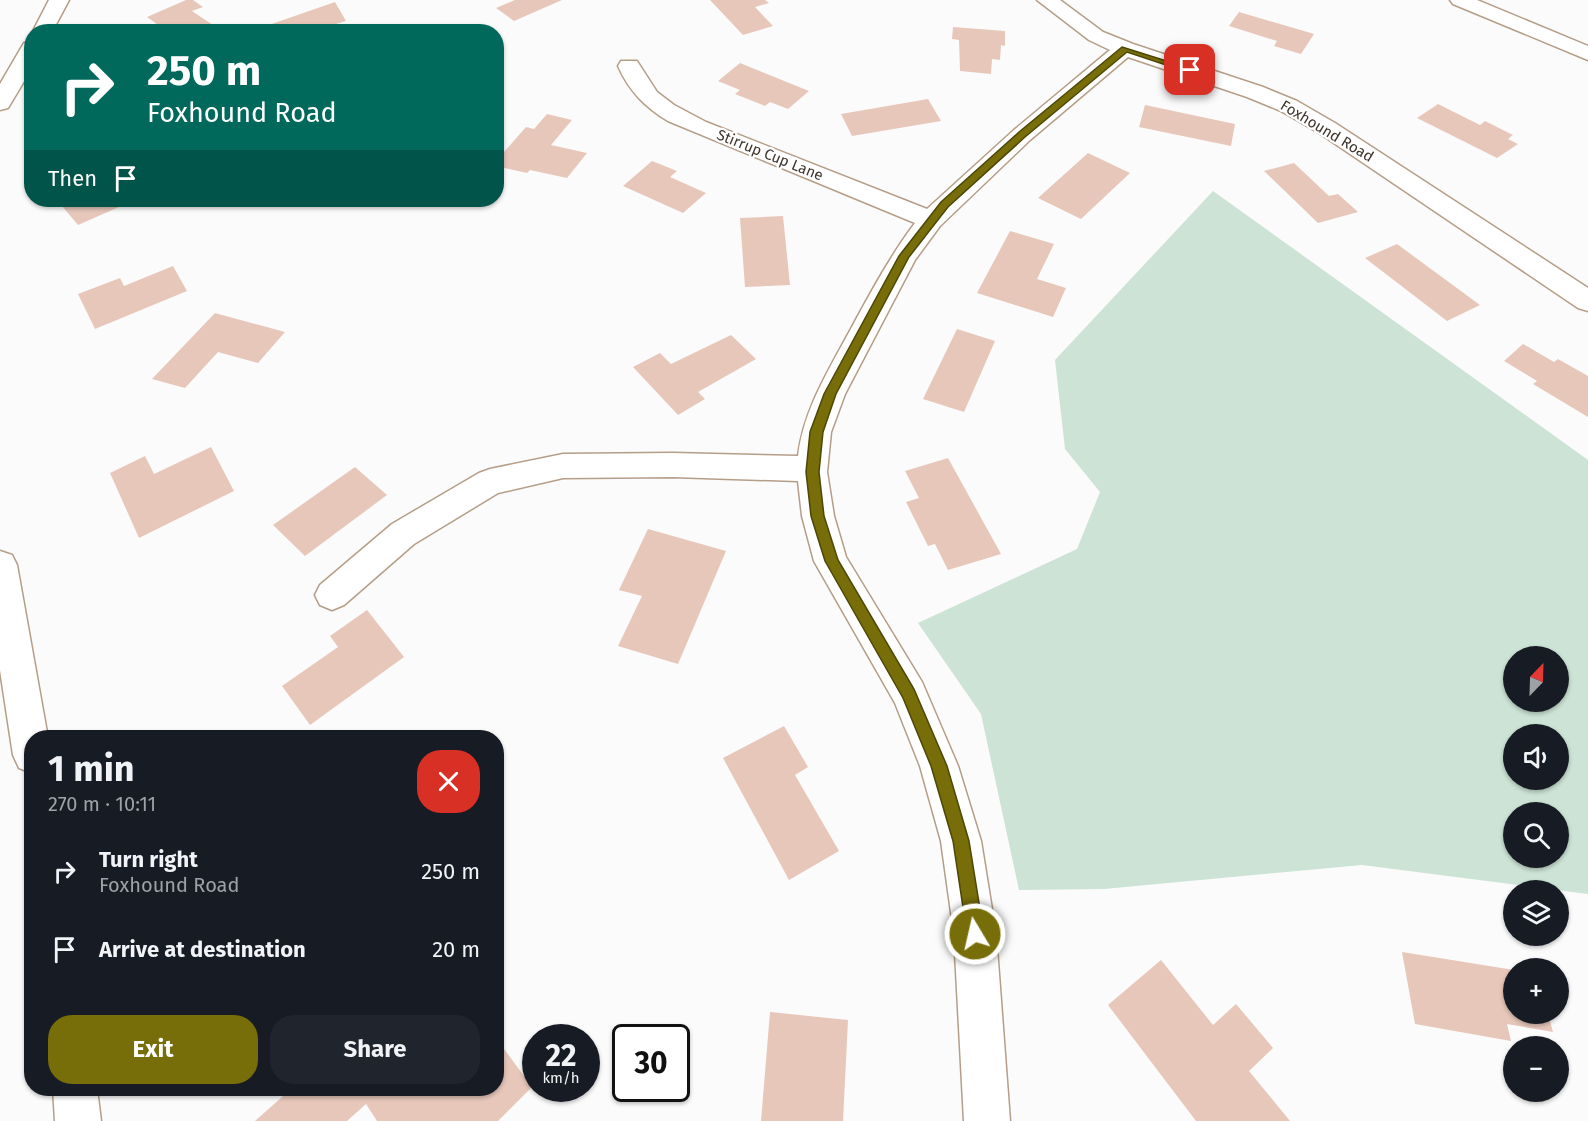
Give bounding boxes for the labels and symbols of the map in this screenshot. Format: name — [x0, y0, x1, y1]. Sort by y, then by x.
pin — [1164, 44, 1215, 95]
street label: Foxhound Road — [1277, 96, 1377, 166]
street label: Stirrup Cup Lane — [714, 125, 826, 185]
north arrow — [1503, 646, 1569, 712]
position arrow — [943, 902, 1007, 966]
speed limit sign: 30 — [612, 1024, 690, 1102]

